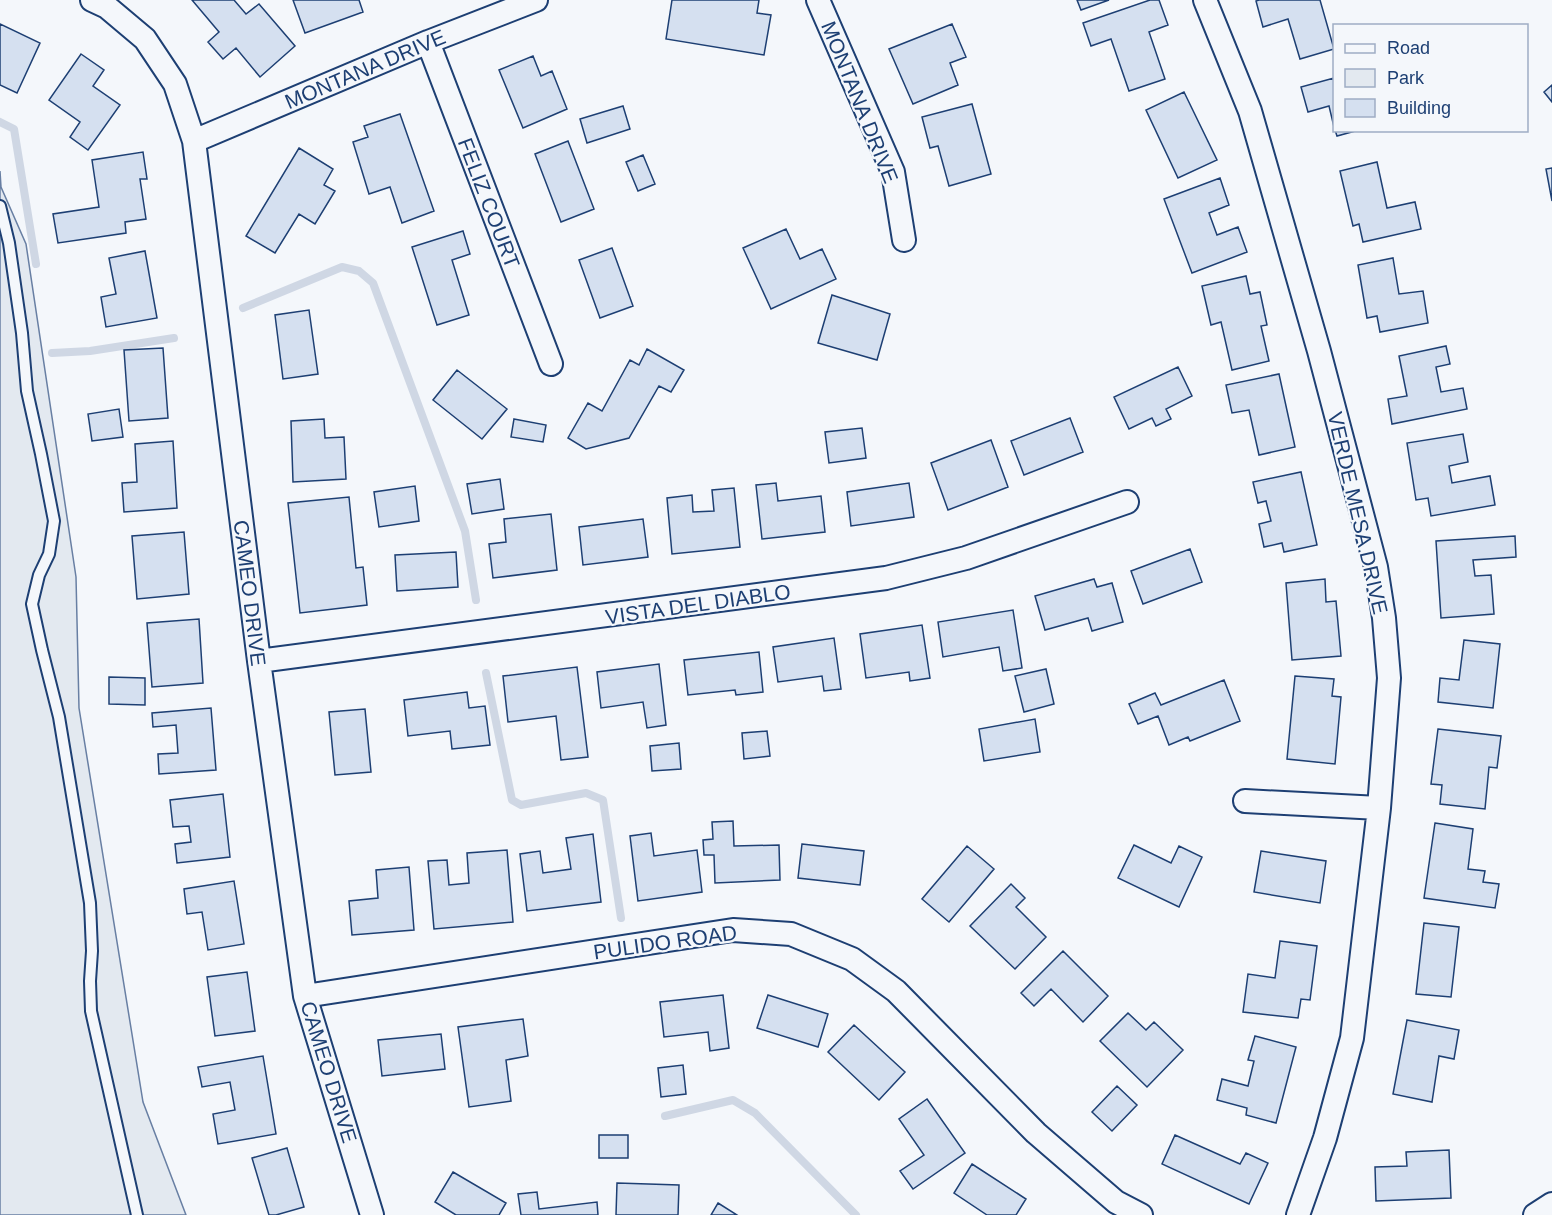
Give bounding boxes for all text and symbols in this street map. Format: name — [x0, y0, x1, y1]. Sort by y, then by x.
street label: MONTANA DRIVE — [817, 18, 903, 186]
legend — [1333, 24, 1528, 132]
street label: MONTANA DRIVE — [281, 25, 449, 113]
text: Road — [1387, 38, 1430, 58]
text: Park — [1387, 68, 1425, 88]
text: Building — [1387, 98, 1451, 118]
street label: FELIZ COURT — [454, 135, 524, 271]
street label: VERDE MESA DRIVE — [1324, 410, 1392, 616]
street label: CAMEO DRIVE — [230, 519, 270, 667]
street label: VISTA DEL DIABLO — [604, 580, 792, 628]
street label: PULIDO ROAD — [592, 921, 738, 963]
street label: CAMEO DRIVE — [297, 998, 361, 1146]

